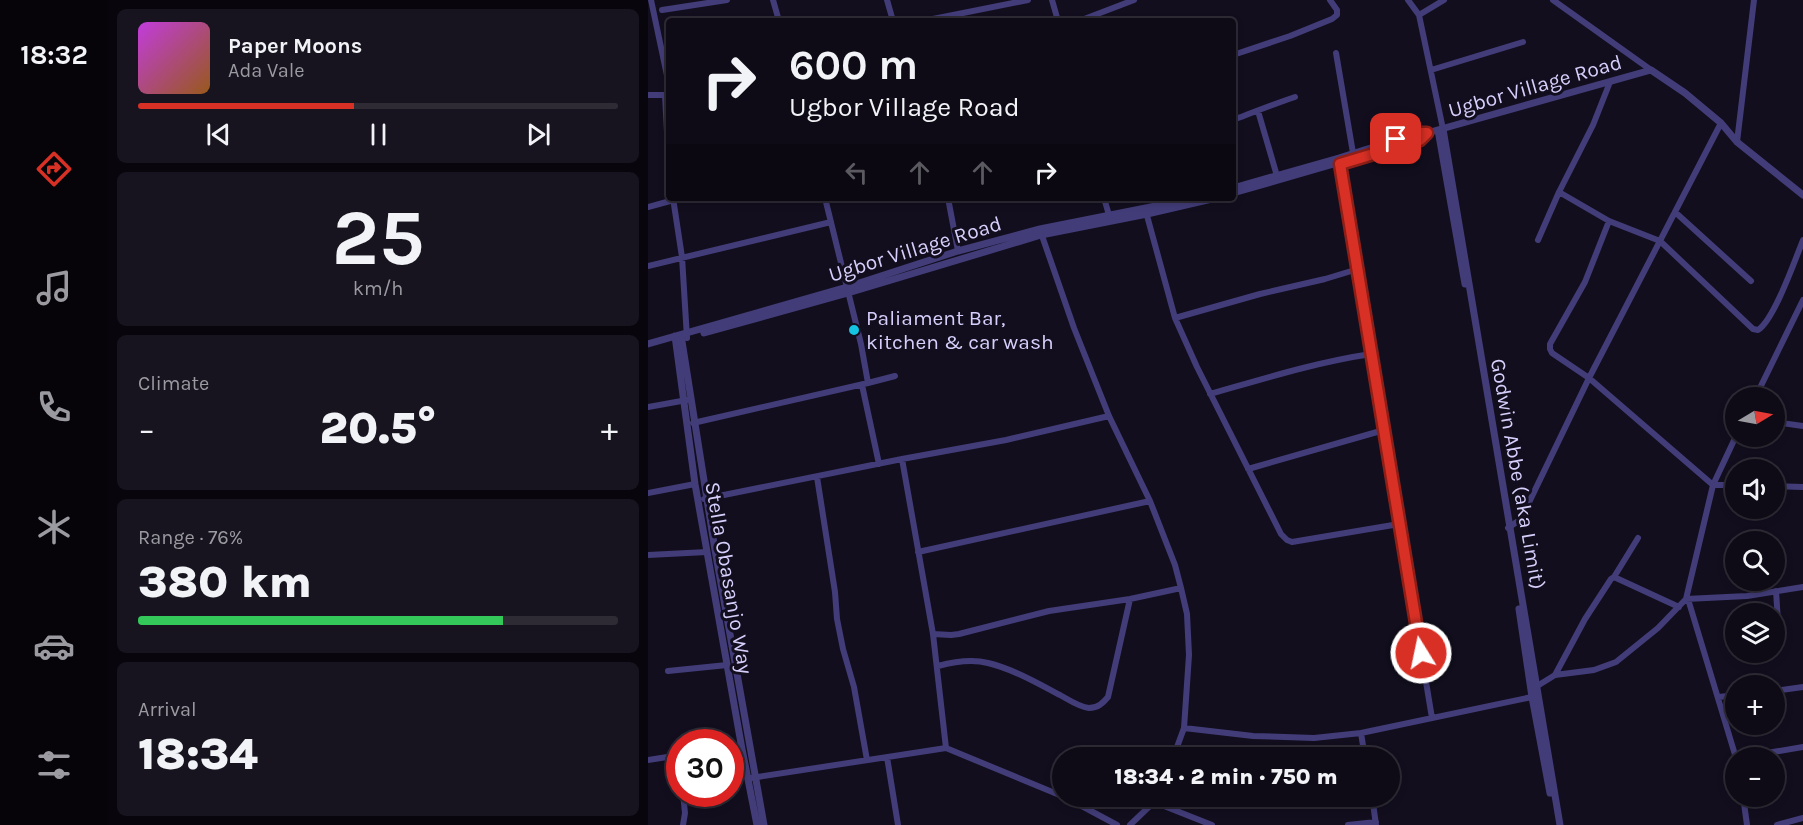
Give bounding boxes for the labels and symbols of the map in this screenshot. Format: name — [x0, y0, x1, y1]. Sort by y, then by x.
street label: Ugbor Village Road — [1445, 50, 1625, 122]
pin — [1370, 113, 1421, 164]
street label: Ugbor Village Road — [826, 211, 1004, 287]
place label: Paliament Bar, kitchen & car wash — [866, 306, 1054, 354]
marker: Paliament Bar, kitchen & car wash — [847, 323, 861, 337]
street label: Godwin Abbe (aka Limit) — [1486, 357, 1550, 591]
north arrow — [1725, 387, 1785, 447]
street label: Stella Obasanjo Way — [700, 480, 758, 676]
position arrow — [1389, 621, 1453, 685]
speed limit sign: 30 — [666, 729, 744, 807]

